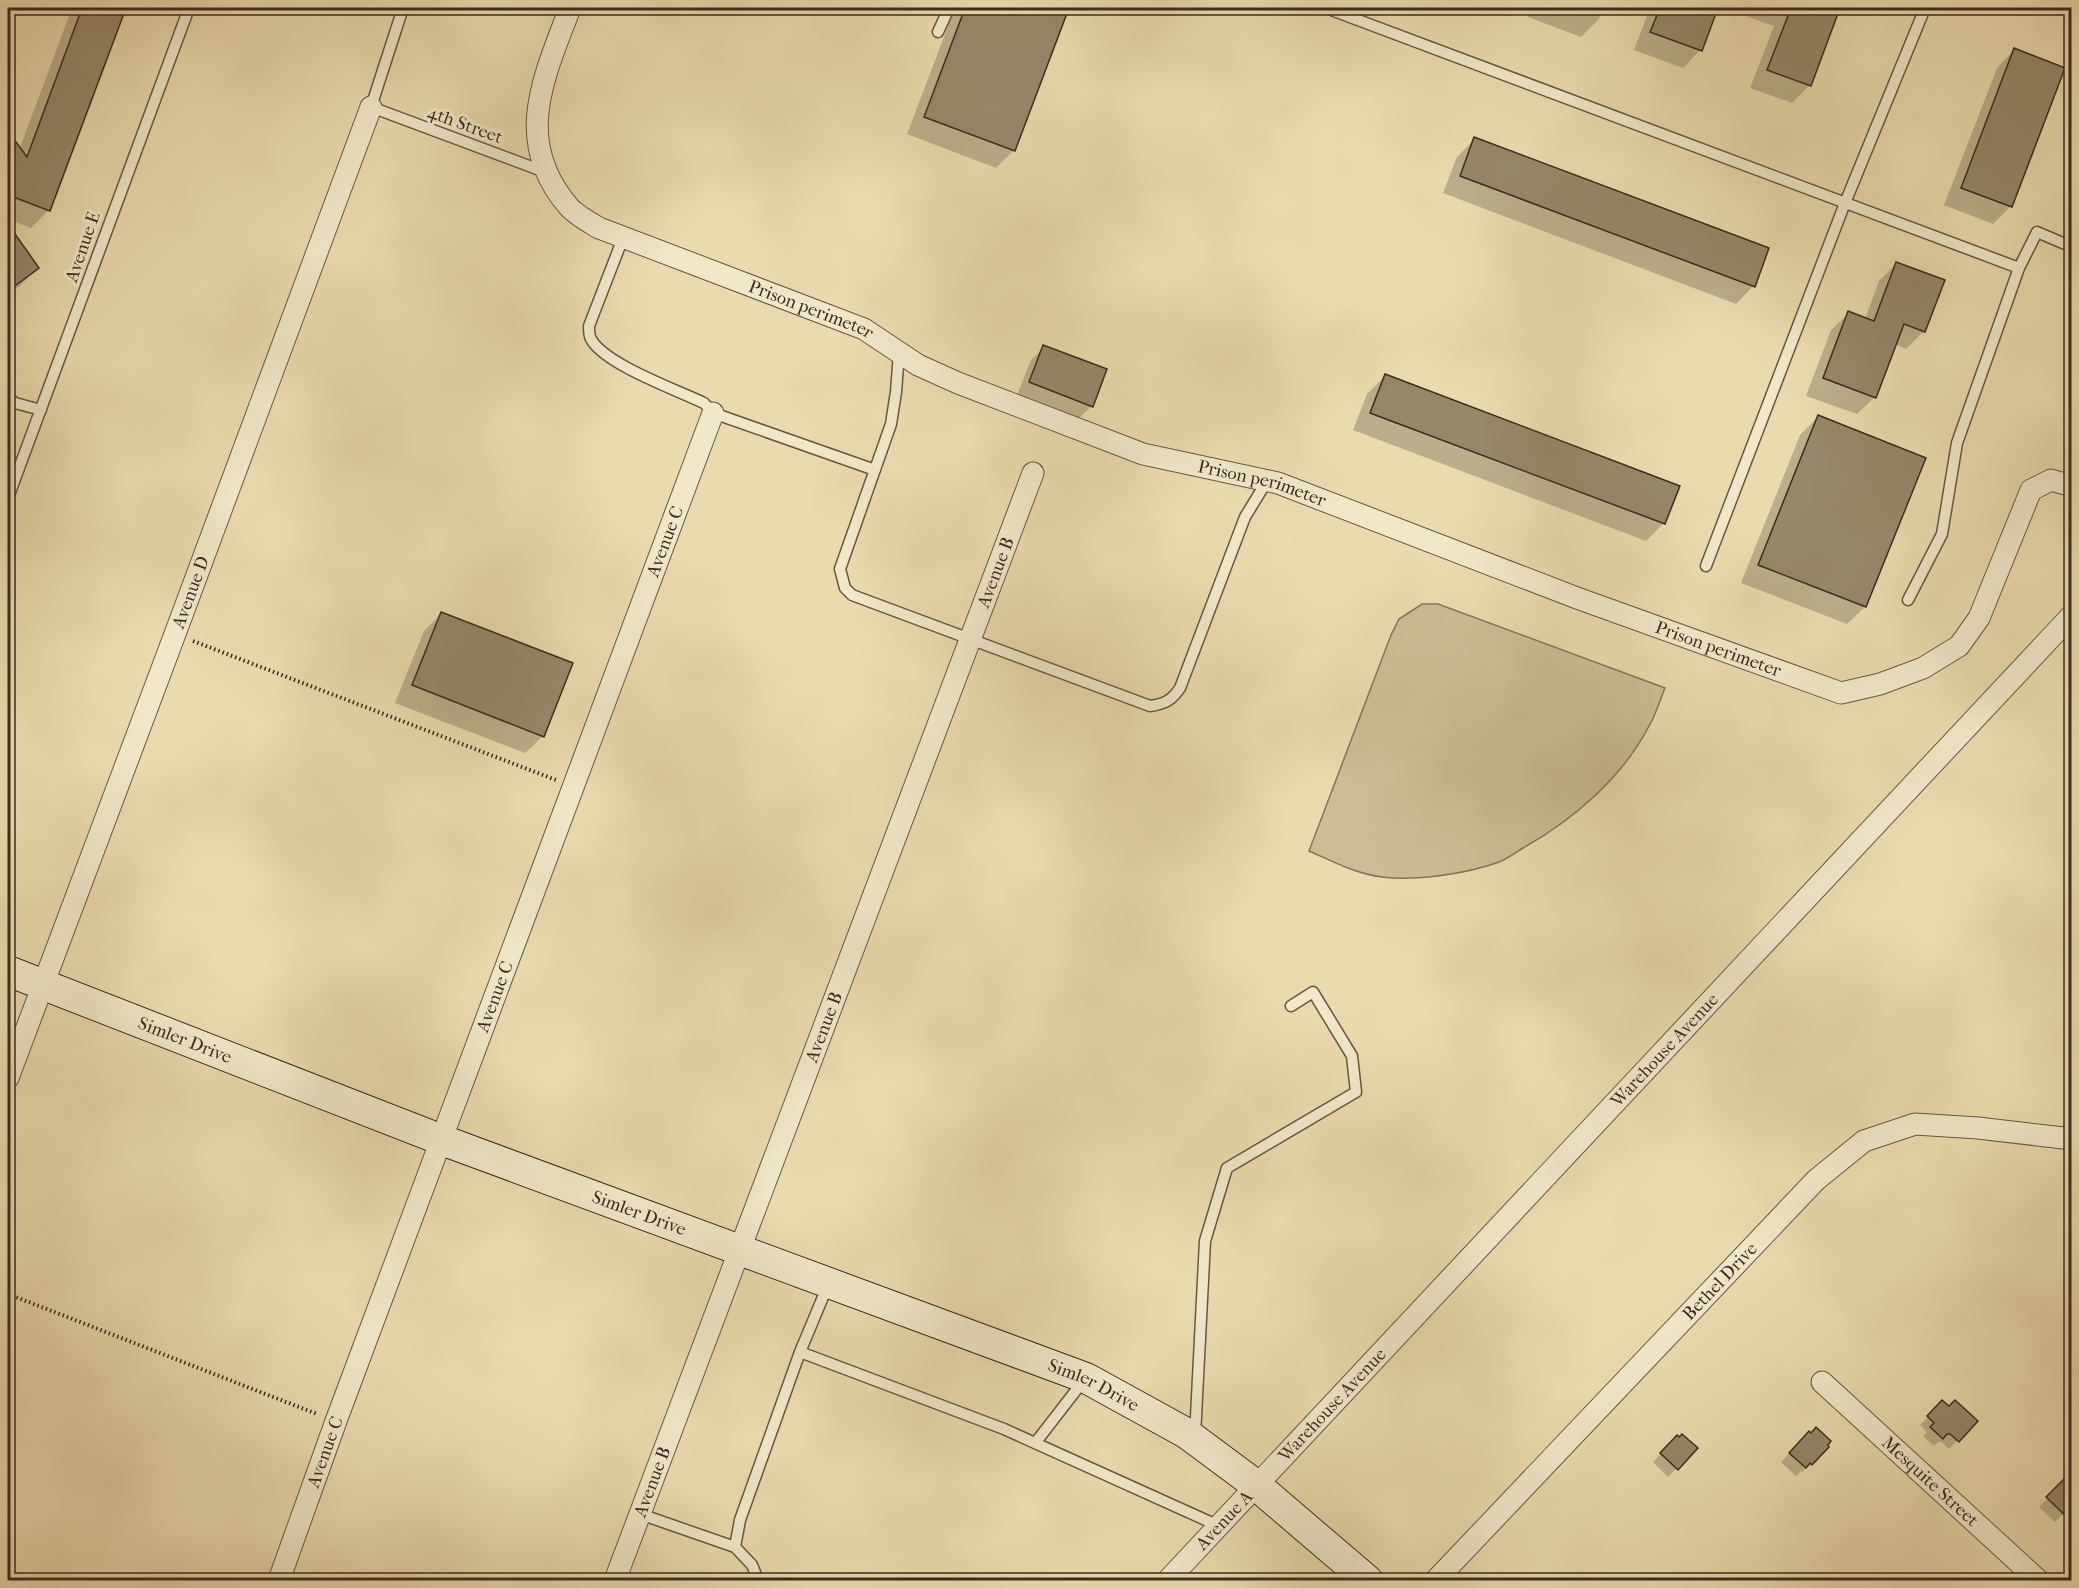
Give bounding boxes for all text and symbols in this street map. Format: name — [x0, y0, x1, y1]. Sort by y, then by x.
street label: 4th Street — [425, 102, 506, 148]
street label: Avenue E — [61, 209, 105, 286]
street label: Prison perimeter — [746, 276, 878, 343]
street label: Prison perimeter — [1196, 456, 1329, 511]
street label: Avenue C — [642, 503, 688, 581]
street label: Avenue B — [972, 534, 1018, 612]
street label: Avenue D — [167, 553, 214, 632]
street label: Prison perimeter — [1653, 617, 1784, 681]
street label: Avenue C — [472, 958, 518, 1036]
street label: Avenue B — [801, 989, 847, 1066]
street label: Warehouse Avenue — [1605, 989, 1723, 1112]
street label: Simler Drive — [135, 1012, 235, 1068]
street label: Simler Drive — [589, 1186, 689, 1240]
street label: Bethel Drive — [1678, 1238, 1761, 1324]
street label: Warehouse Avenue — [1273, 1344, 1390, 1467]
street label: Simler Drive — [1045, 1354, 1143, 1416]
street label: Avenue C — [302, 1414, 347, 1491]
street label: Mesquite Street — [1878, 1432, 1983, 1531]
street label: Avenue B — [629, 1444, 675, 1521]
street label: Avenue A — [1191, 1486, 1257, 1555]

